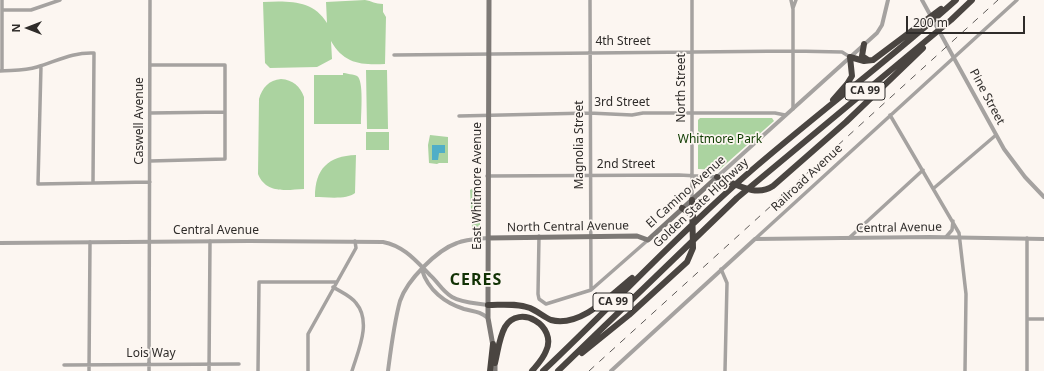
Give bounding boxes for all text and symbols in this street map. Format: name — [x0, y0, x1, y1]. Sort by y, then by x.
north arrow — [8, 8, 48, 48]
scale bar — [908, 8, 1027, 34]
text: 200 m — [913, 14, 948, 31]
text: N — [8, 24, 23, 32]
street label: 4th Street — [595, 35, 651, 49]
street label: North Street — [675, 53, 689, 123]
street label: Pine Street — [966, 67, 1008, 127]
street label: Caswell Avenue — [133, 77, 147, 165]
road number: CA 99 — [845, 82, 885, 100]
street label: 3rd Street — [594, 96, 650, 110]
street label: Magnolia Street — [573, 100, 587, 190]
street label: East Whitmore Avenue — [471, 122, 485, 250]
park label: Whitmore Park — [678, 133, 762, 147]
street label: Railroad Avenue — [769, 141, 845, 215]
street label: El Camino Avenue — [643, 153, 729, 231]
street label: Golden State Highway — [650, 155, 752, 251]
street label: 2nd Street — [597, 158, 655, 172]
street label: North Central Avenue — [507, 219, 629, 235]
street label: Central Avenue — [856, 220, 942, 236]
street label: Central Avenue — [173, 224, 259, 238]
district label: CERES — [450, 270, 502, 290]
road number: CA 99 — [593, 293, 633, 311]
street label: Lois Way — [126, 347, 176, 361]

